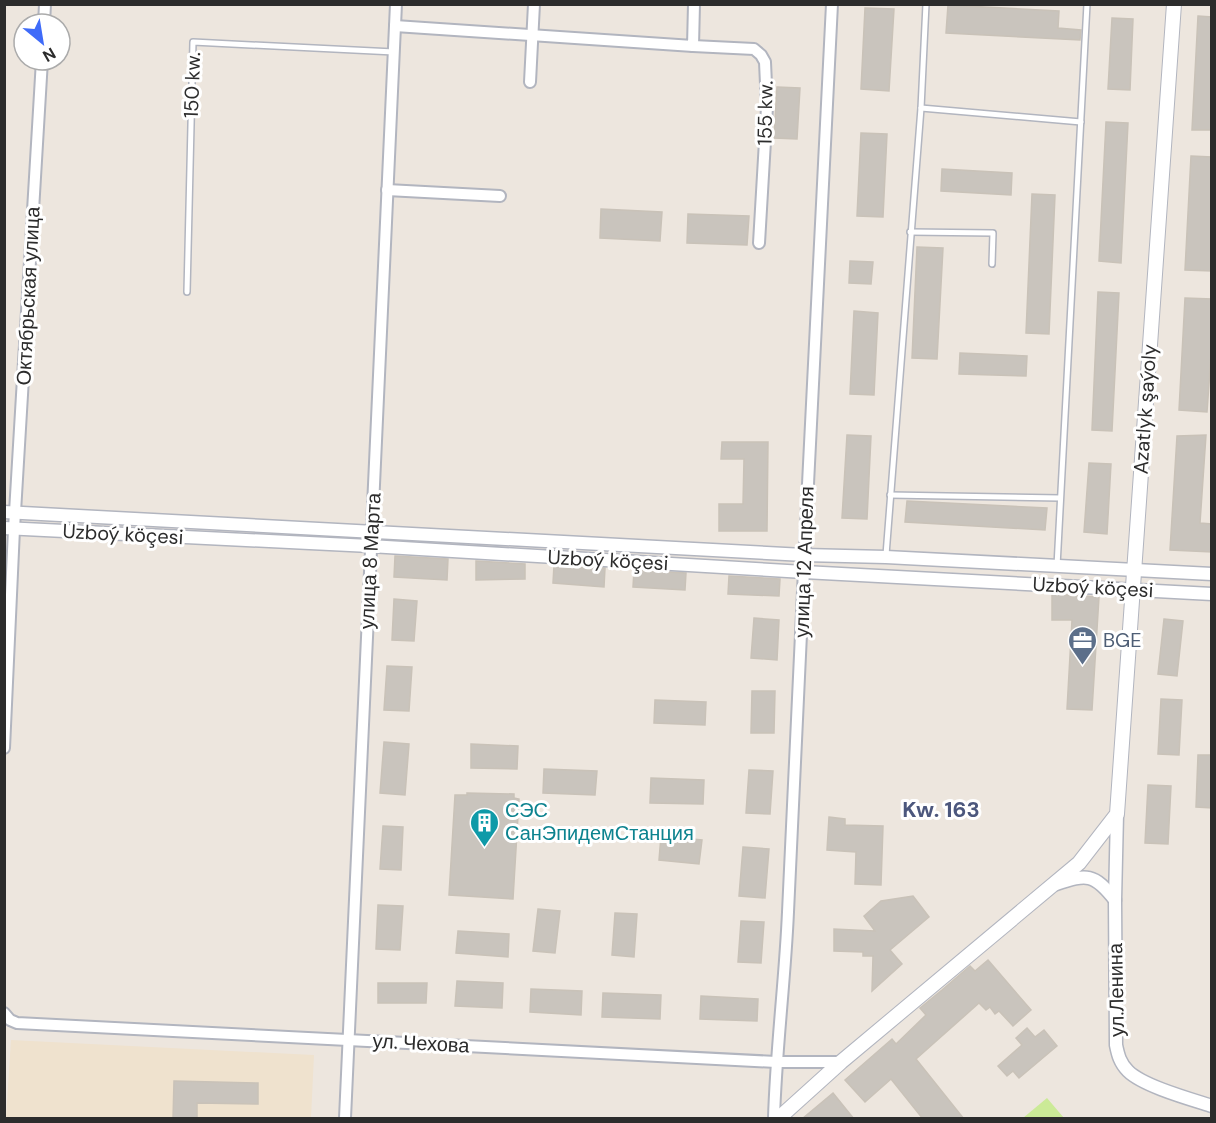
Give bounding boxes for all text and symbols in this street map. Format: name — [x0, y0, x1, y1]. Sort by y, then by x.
north arrow — [12, 12, 72, 72]
text: N — [39, 43, 60, 67]
street label: 150 kw. — [178, 51, 206, 118]
street label: 155 kw. — [751, 80, 779, 146]
street label: Октябрьская улица — [10, 205, 46, 386]
street label: Azatlyk şaýoly — [1127, 343, 1163, 475]
street label: улица 12 Апреля — [788, 486, 820, 638]
street label: улица 8 Марта — [353, 491, 387, 630]
street label: Uzboý köçesi — [62, 518, 184, 550]
street label: Uzboý köçesi — [547, 544, 669, 576]
street label: Uzboý köçesi — [1032, 571, 1154, 603]
office icon: BGE — [1066, 624, 1098, 666]
place label: BGE — [1103, 627, 1142, 653]
district label: Kw. 163 — [902, 795, 980, 824]
place label: СЭС СанЭпидемСтанция — [505, 797, 694, 846]
building icon: СЭС СанЭпидемСтанция — [468, 806, 500, 848]
street label: ул.Ленина — [1102, 942, 1130, 1037]
street label: ул. Чехова — [372, 1027, 471, 1059]

